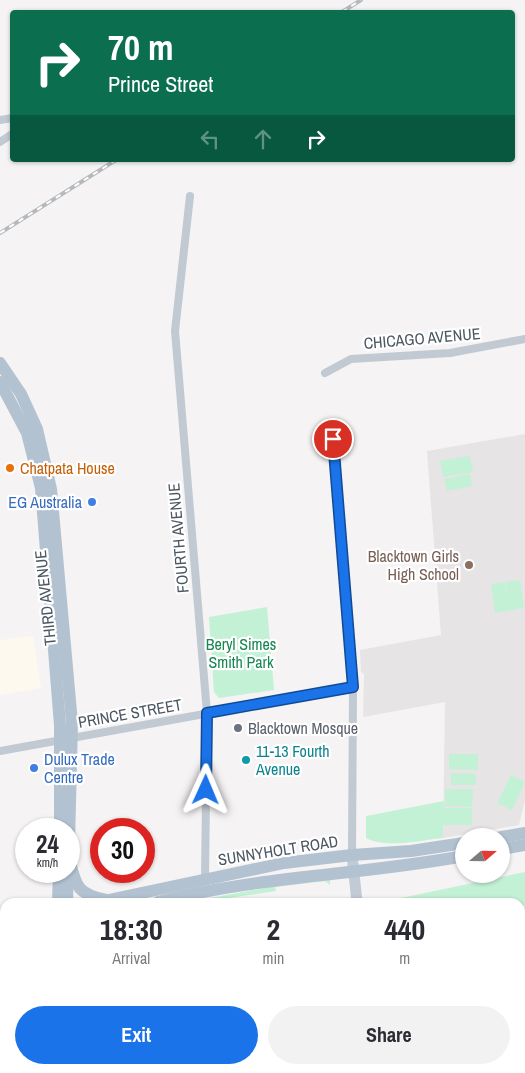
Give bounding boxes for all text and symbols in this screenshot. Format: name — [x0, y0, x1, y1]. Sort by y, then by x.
text: 70 m — [108, 24, 173, 71]
icon: right — [25, 30, 90, 95]
text: Prince Street — [108, 69, 213, 99]
icon: left — [196, 125, 224, 153]
icon: ahead — [249, 125, 277, 153]
icon: right — [302, 125, 330, 153]
street label: CHICAGO AVENUE — [363, 322, 481, 354]
pin — [312, 418, 354, 460]
icon: arrive — [319, 425, 347, 453]
place label: Chatpata House — [20, 457, 115, 479]
marker: Chatpata House — [4, 462, 16, 474]
street label: FOURTH AVENUE — [162, 482, 194, 594]
place label: EG Australia — [8, 491, 83, 513]
marker: EG Australia — [86, 496, 98, 508]
place label: Blacktown Girls High School — [368, 545, 459, 585]
street label: THIRD AVENUE — [29, 549, 61, 647]
marker: Blacktown Girls High School — [463, 559, 475, 571]
park label: Beryl Simes Smith Park — [206, 633, 276, 673]
street label: PRINCE STREET — [76, 693, 184, 733]
place label: Blacktown Mosque — [248, 717, 358, 739]
marker: Blacktown Mosque — [232, 722, 244, 734]
place label: 11-13 Fourth Avenue — [255, 740, 330, 780]
place label: Dulux Trade Centre — [44, 748, 115, 788]
marker: 11-13 Fourth Avenue — [240, 754, 252, 766]
marker: Dulux Trade Centre — [28, 762, 40, 774]
position arrow — [179, 763, 231, 815]
speed limit sign: 30 — [90, 818, 155, 883]
text: 24 — [36, 827, 59, 861]
north arrow — [455, 828, 510, 882]
map controls — [455, 828, 510, 883]
street label: SUNNYHOLT ROAD — [216, 830, 340, 870]
text: km/h — [37, 855, 58, 871]
text: 18:30 — [100, 909, 163, 949]
text: 2 — [267, 909, 280, 949]
text: 440 — [384, 909, 425, 949]
text: Arrival — [112, 947, 150, 969]
text: min — [262, 947, 284, 969]
text: m — [399, 947, 410, 969]
button: Exit — [15, 1006, 258, 1064]
button: Share — [268, 1006, 510, 1064]

